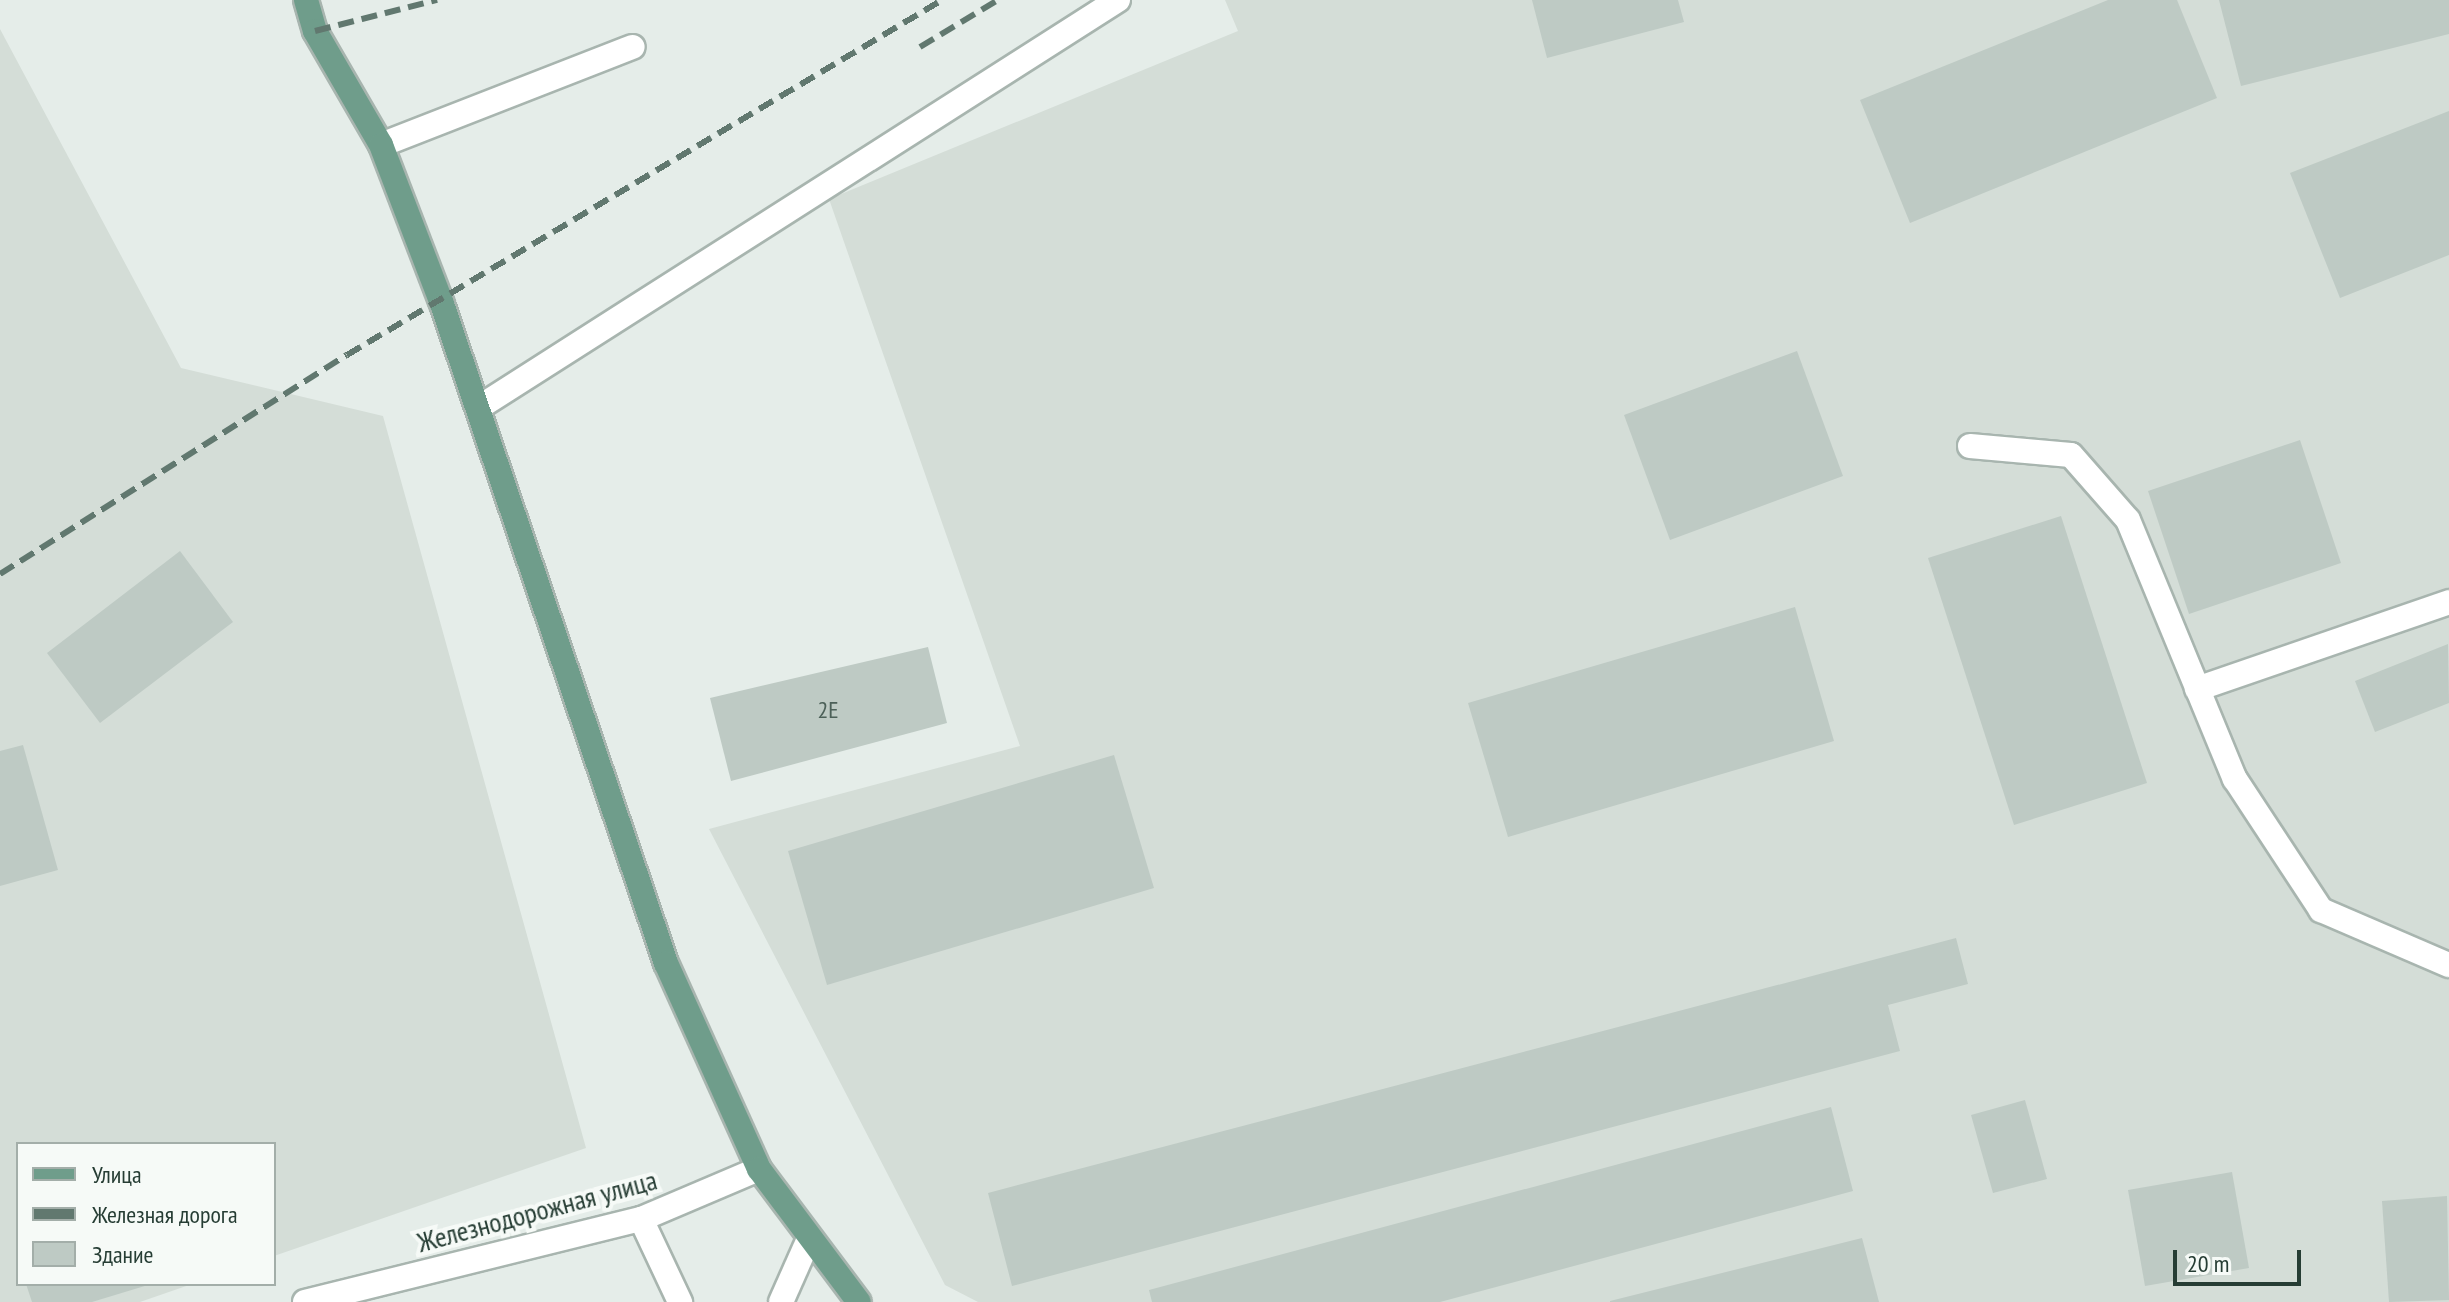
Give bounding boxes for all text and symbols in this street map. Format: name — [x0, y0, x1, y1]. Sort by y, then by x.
house number: 2Е — [817, 696, 839, 724]
legend — [16, 1142, 276, 1286]
text: Улица — [92, 1159, 142, 1190]
street label: Железнодорожная улица — [413, 1163, 661, 1259]
text: Железная дорога — [92, 1199, 238, 1230]
scale bar — [2177, 1234, 2305, 1284]
text: Здание — [92, 1239, 153, 1270]
text: 20 m — [2187, 1248, 2229, 1279]

